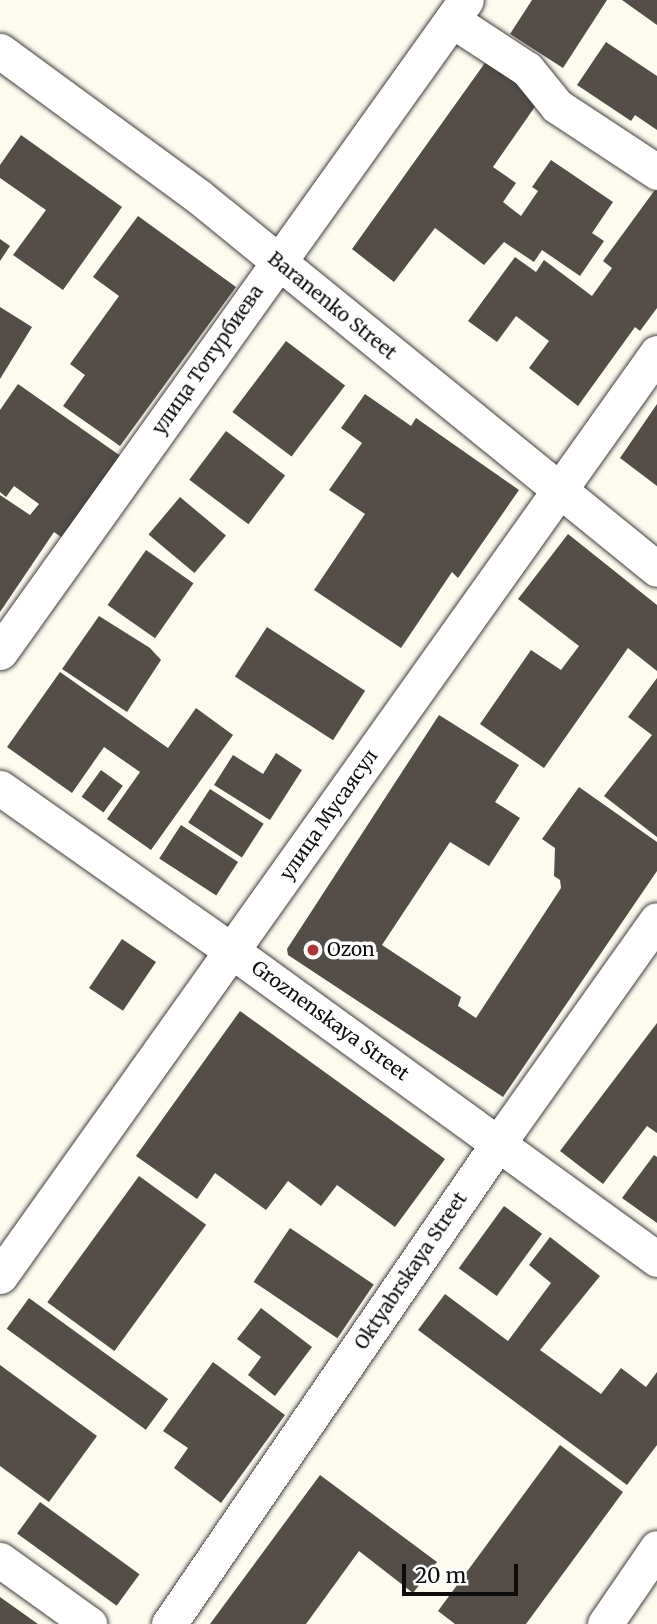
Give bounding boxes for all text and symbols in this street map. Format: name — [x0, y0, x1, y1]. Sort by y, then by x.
street label: Baranenko Street — [263, 247, 401, 365]
street label: улица Тотурбиева — [148, 281, 268, 439]
street label: улица Мусаясул — [275, 745, 383, 885]
place label: Ozon — [327, 939, 375, 961]
marker: Ozon — [305, 942, 321, 958]
street label: Groznenskaya Street — [247, 956, 413, 1086]
street label: Oktyabrskaya Street — [350, 1188, 472, 1354]
scale bar — [405, 1550, 520, 1594]
text: 20 m — [415, 1562, 466, 1589]

